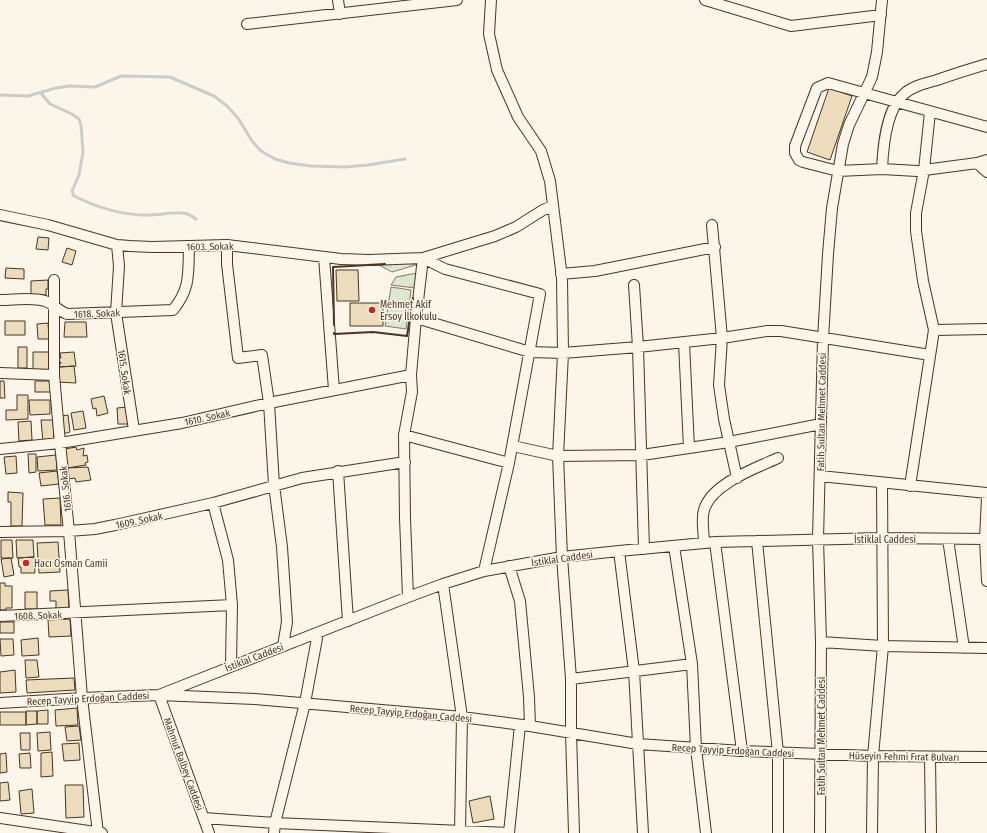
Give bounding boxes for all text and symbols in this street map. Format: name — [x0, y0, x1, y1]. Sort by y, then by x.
street label: 1603. Sokak — [186, 241, 234, 253]
place label: Mehmet Akif Ersoy İlkokulu — [380, 299, 437, 323]
marker: Mehmet Akif Ersoy İlkokulu — [367, 305, 377, 315]
street label: 1618. Sokak — [74, 307, 121, 321]
street label: 1615. Sokak — [115, 349, 133, 396]
street label: Fatih Sultan Mehmet Caddesi — [815, 353, 829, 471]
street label: 1610. Sokak — [183, 407, 231, 429]
street label: 1616. Sokak — [58, 465, 74, 512]
street label: 1609. Sokak — [115, 510, 164, 532]
street label: İstiklal Caddesi — [854, 532, 916, 546]
street label: İstiklal Caddesi — [530, 547, 594, 569]
marker: Hacı Osman Camii — [21, 558, 31, 568]
place label: Hacı Osman Camii — [34, 558, 107, 570]
street label: 1608. Sokak — [14, 609, 62, 623]
street label: İstiklal Caddesi — [223, 639, 285, 675]
street label: Fatih Sultan Mehmet Caddesi — [816, 677, 828, 795]
street label: Recep Tayyip Erdoğan Caddesi — [26, 690, 150, 708]
street label: Recep Tayyip Erdoğan Caddesi — [349, 703, 473, 725]
street label: Mahmut Balbey Caddesi — [161, 716, 205, 812]
street label: Recep Tayyip Erdoğan Caddesi — [671, 742, 795, 760]
street label: Hüseyin Fehmi Fırat Bulvarı — [849, 750, 959, 764]

